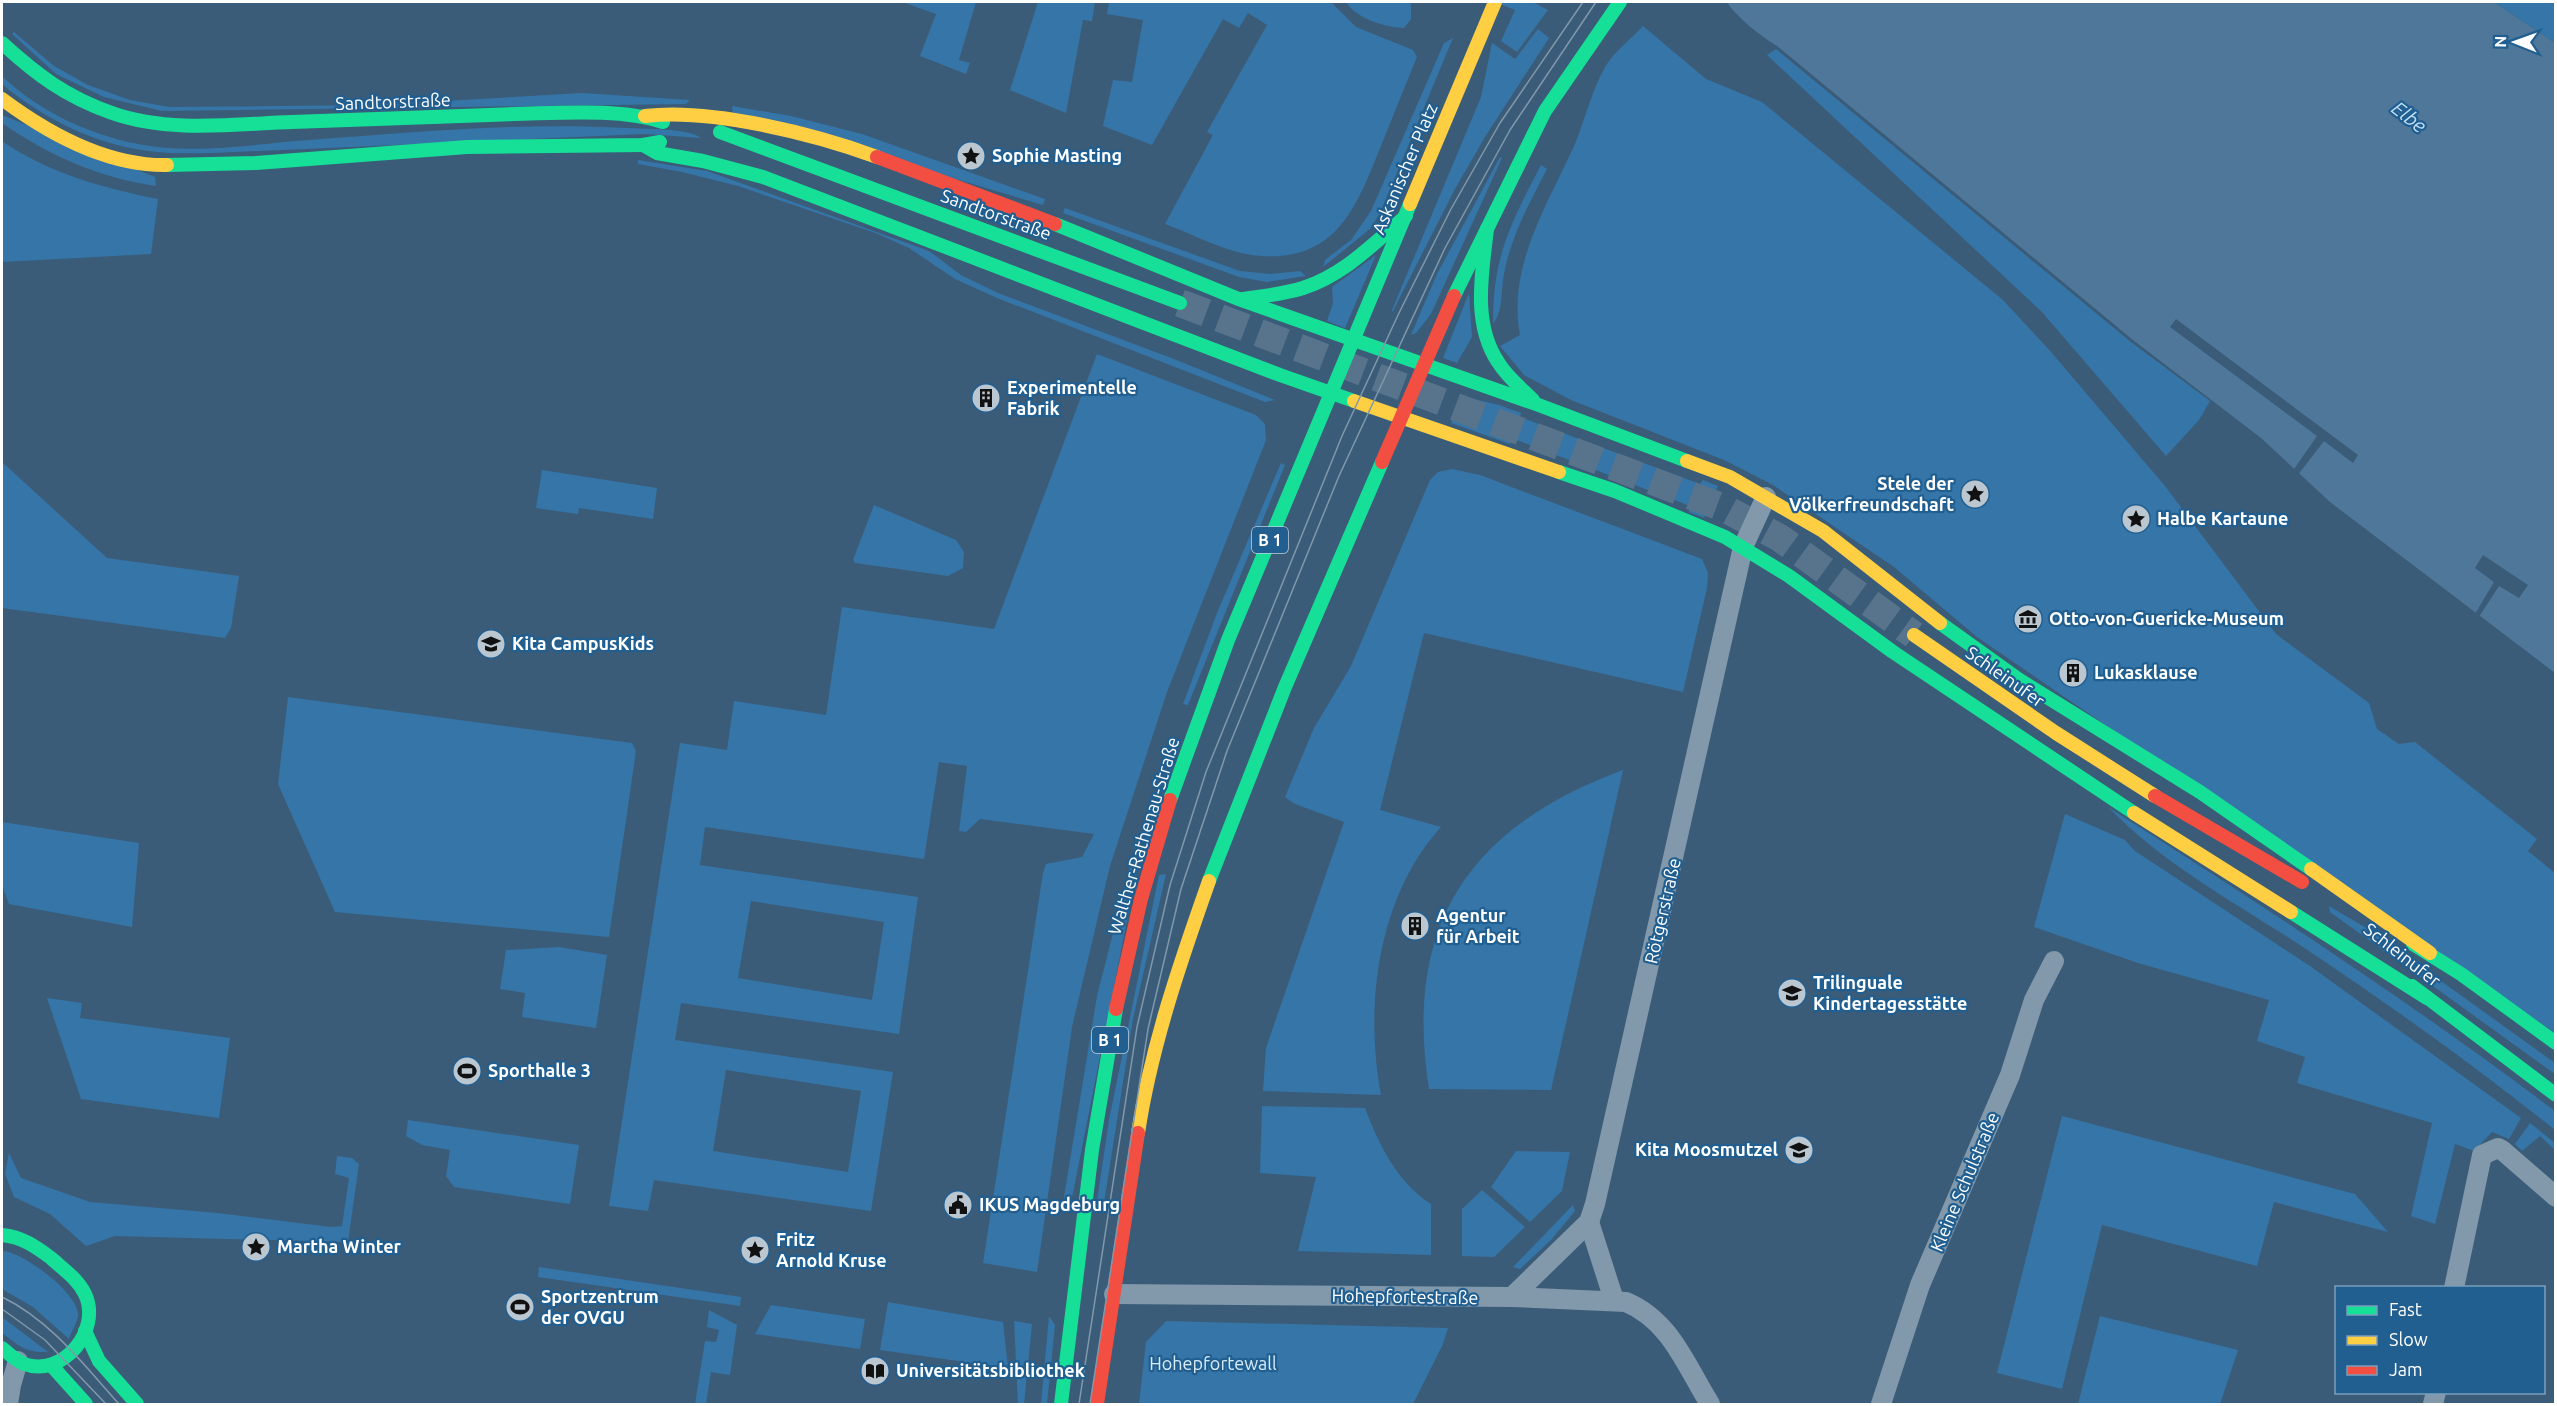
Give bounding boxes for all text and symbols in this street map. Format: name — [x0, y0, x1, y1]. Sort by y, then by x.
north arrow — [2485, 12, 2545, 72]
text: N — [2491, 36, 2509, 48]
street label: Sandtorstraße — [335, 89, 451, 113]
water label: Elbe — [2387, 96, 2431, 137]
street label: Askanischer Platz — [1367, 100, 1441, 237]
place icon: Sophie Masting — [955, 140, 987, 172]
place label: Sophie Masting — [992, 145, 1122, 165]
street label: Sandtorstraße — [939, 185, 1054, 243]
place label: Experimentelle Fabrik — [1007, 377, 1137, 418]
building icon: Experimentelle Fabrik — [970, 382, 1002, 414]
place label: Stele der Völkerfreundschaft — [1789, 473, 1955, 514]
place icon: Stele der Völkerfreundschaft — [1959, 478, 1991, 510]
place icon: Halbe Kartaune — [2120, 503, 2152, 535]
place label: Halbe Kartaune — [2157, 508, 2288, 528]
road number: B 1 — [1252, 527, 1288, 553]
museum icon: Otto-von-Guericke-Museum — [2012, 603, 2044, 635]
place label: Otto-von-Guericke-Museum — [2049, 608, 2284, 628]
school or university icon: Kita CampusKids — [475, 628, 507, 660]
place label: Kita CampusKids — [512, 633, 654, 653]
street label: Schleinufer — [1962, 642, 2049, 711]
building icon: Lukasklause — [2057, 657, 2089, 689]
place label: Lukasklause — [2094, 662, 2198, 682]
street label: Walther-Rathenau-Straße — [1103, 735, 1183, 937]
street label: Rötgerstraße — [1640, 856, 1684, 965]
place label: Agentur für Arbeit — [1436, 905, 1520, 946]
building icon: Agentur für Arbeit — [1399, 910, 1431, 942]
street label: Schleinufer — [2360, 918, 2445, 990]
place label: Trilinguale Kindertagesstätte — [1813, 972, 1967, 1013]
school or university icon: Trilinguale Kindertagesstätte — [1776, 977, 1808, 1009]
road number: B 1 — [1092, 1027, 1128, 1053]
sports icon: Sporthalle 3 — [451, 1055, 483, 1087]
place label: Sporthalle 3 — [488, 1060, 591, 1080]
street label: Kleine Schulstraße — [1926, 1109, 2002, 1254]
school or university icon: Kita Moosmutzel — [1783, 1134, 1815, 1166]
place label: Kita Moosmutzel — [1635, 1139, 1779, 1159]
public building icon: IKUS Magdeburg — [942, 1189, 974, 1221]
place label: IKUS Magdeburg — [979, 1194, 1120, 1214]
place label: Fritz Arnold Kruse — [776, 1229, 887, 1270]
place icon: Martha Winter — [240, 1231, 272, 1263]
place icon: Fritz Arnold Kruse — [739, 1234, 771, 1266]
place label: Martha Winter — [277, 1236, 402, 1256]
street label: Hohepfortestraße — [1331, 1285, 1479, 1307]
place label: Sportzentrum der OVGU — [541, 1286, 659, 1327]
legend — [2335, 1286, 2545, 1394]
sports icon: Sportzentrum der OVGU — [504, 1291, 536, 1323]
text: Fast — [2389, 1299, 2422, 1319]
text: Slow — [2389, 1329, 2428, 1349]
park label: Hohepfortewall — [1149, 1353, 1277, 1373]
library icon: Universitätsbibliothek — [859, 1355, 891, 1387]
text: Jam — [2389, 1359, 2423, 1379]
place label: Universitätsbibliothek — [896, 1360, 1085, 1380]

